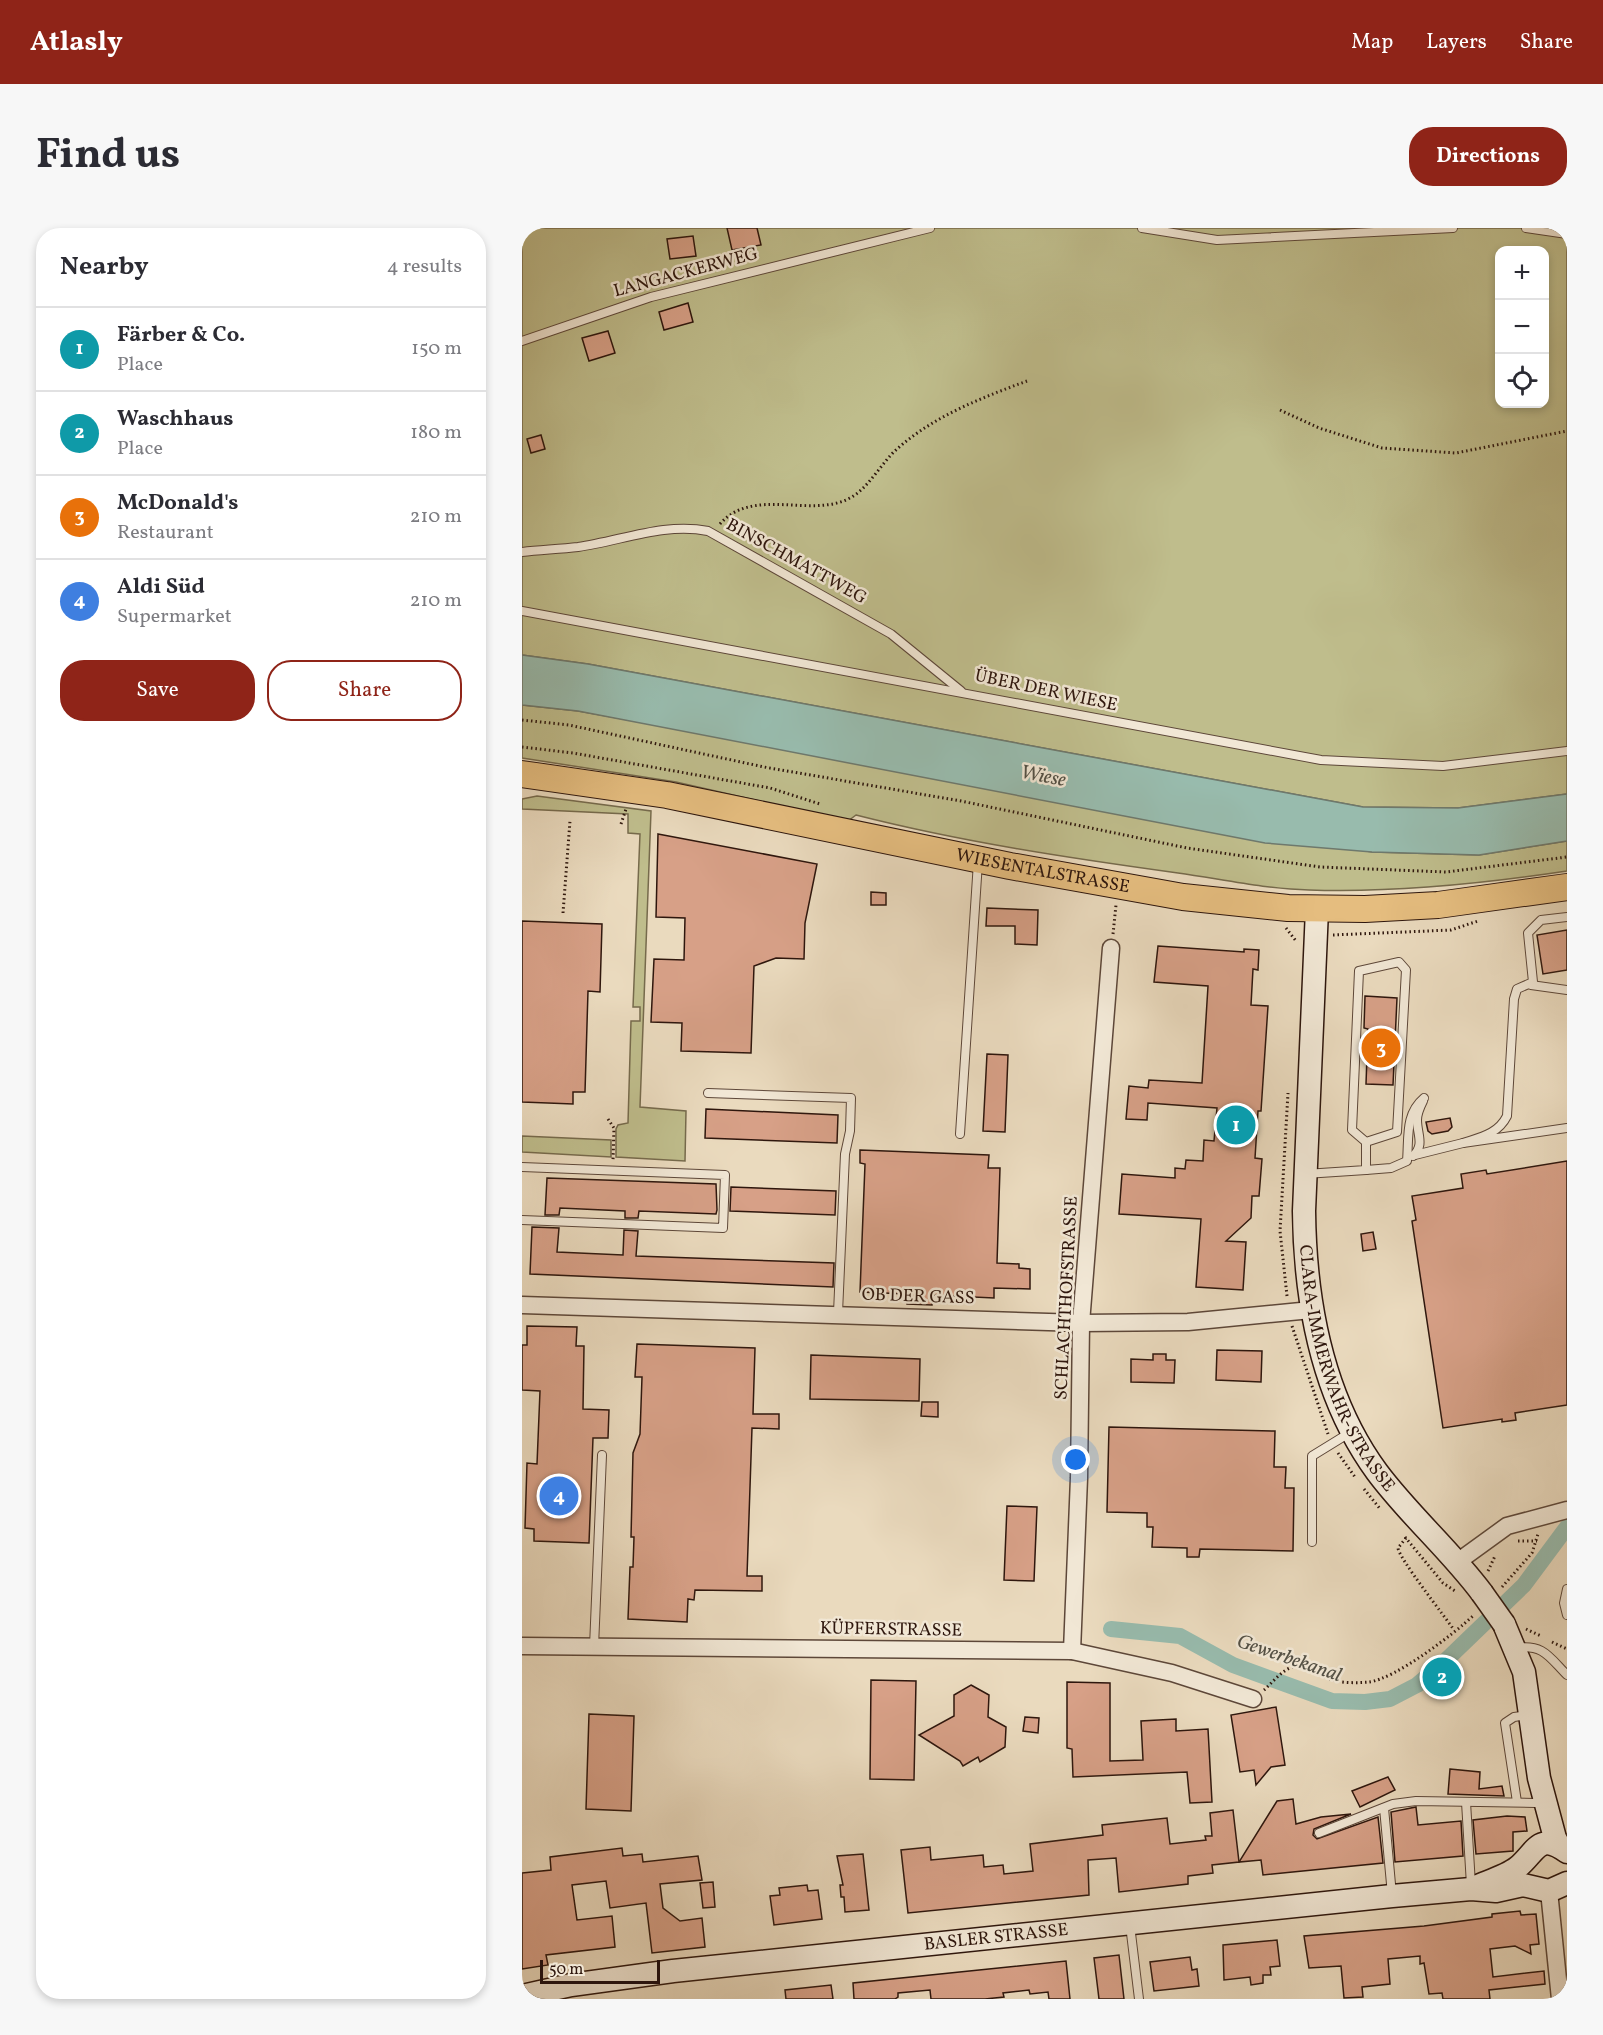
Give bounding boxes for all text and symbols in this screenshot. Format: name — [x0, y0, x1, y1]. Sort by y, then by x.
text: Atlasly — [30, 23, 123, 62]
text: Map — [1351, 28, 1393, 57]
text: Layers — [1426, 28, 1487, 57]
text: Share — [1520, 28, 1573, 57]
text: Find us — [36, 127, 180, 186]
button: Directions — [1409, 127, 1567, 186]
street label: LANGACKERWEG — [611, 242, 761, 304]
map controls — [1495, 246, 1549, 408]
button: + — [1495, 246, 1549, 300]
text: Nearby — [60, 249, 149, 285]
text: 4 results — [387, 253, 462, 281]
button: − — [1495, 300, 1549, 354]
text: Färber & Co. — [117, 320, 245, 351]
text: 1 — [75, 335, 84, 363]
text: 150 m — [411, 335, 462, 363]
text: Place — [117, 351, 163, 379]
button: locate — [1495, 354, 1549, 408]
text: Waschhaus — [117, 404, 234, 435]
text: 2 — [74, 419, 85, 447]
text: 180 m — [410, 419, 462, 447]
text: Place — [117, 435, 163, 463]
text: McDonald's — [117, 488, 238, 519]
text: 3 — [74, 503, 85, 531]
text: 210 m — [410, 503, 462, 531]
street label: BINSCHMATTWEG — [721, 513, 871, 611]
text: Restaurant — [117, 519, 214, 547]
text: Aldi Süd — [117, 572, 205, 603]
text: 4 — [73, 587, 86, 615]
text: 210 m — [410, 587, 462, 615]
text: Supermarket — [117, 603, 232, 631]
button: Save — [60, 660, 255, 721]
button: Share — [267, 660, 462, 721]
street label: ÜBER DER WIESE — [972, 664, 1120, 718]
water label: Wiese — [1018, 759, 1069, 795]
street label: WIESENTALSTRASSE — [954, 843, 1132, 900]
pin: 3 — [1362, 1026, 1400, 1070]
pin: 1 — [1216, 1102, 1256, 1148]
street label: SCHLACHTHOFSTRASSE — [1049, 1195, 1085, 1401]
street label: CLARA-IMMERWAHR-STRASSE — [1293, 1244, 1401, 1498]
street label: OB DER GASS — [861, 1283, 975, 1311]
your location — [1061, 1445, 1090, 1474]
pin: 4 — [540, 1474, 579, 1518]
street label: KÜPFERSTRASSE — [820, 1616, 963, 1644]
water label: Gewerbekanal — [1233, 1628, 1345, 1690]
pin: 2 — [1422, 1654, 1462, 1700]
street label: BASLER STRASSE — [923, 1917, 1070, 1957]
scale bar — [540, 1957, 660, 1984]
text: 50 m — [549, 1959, 583, 1981]

